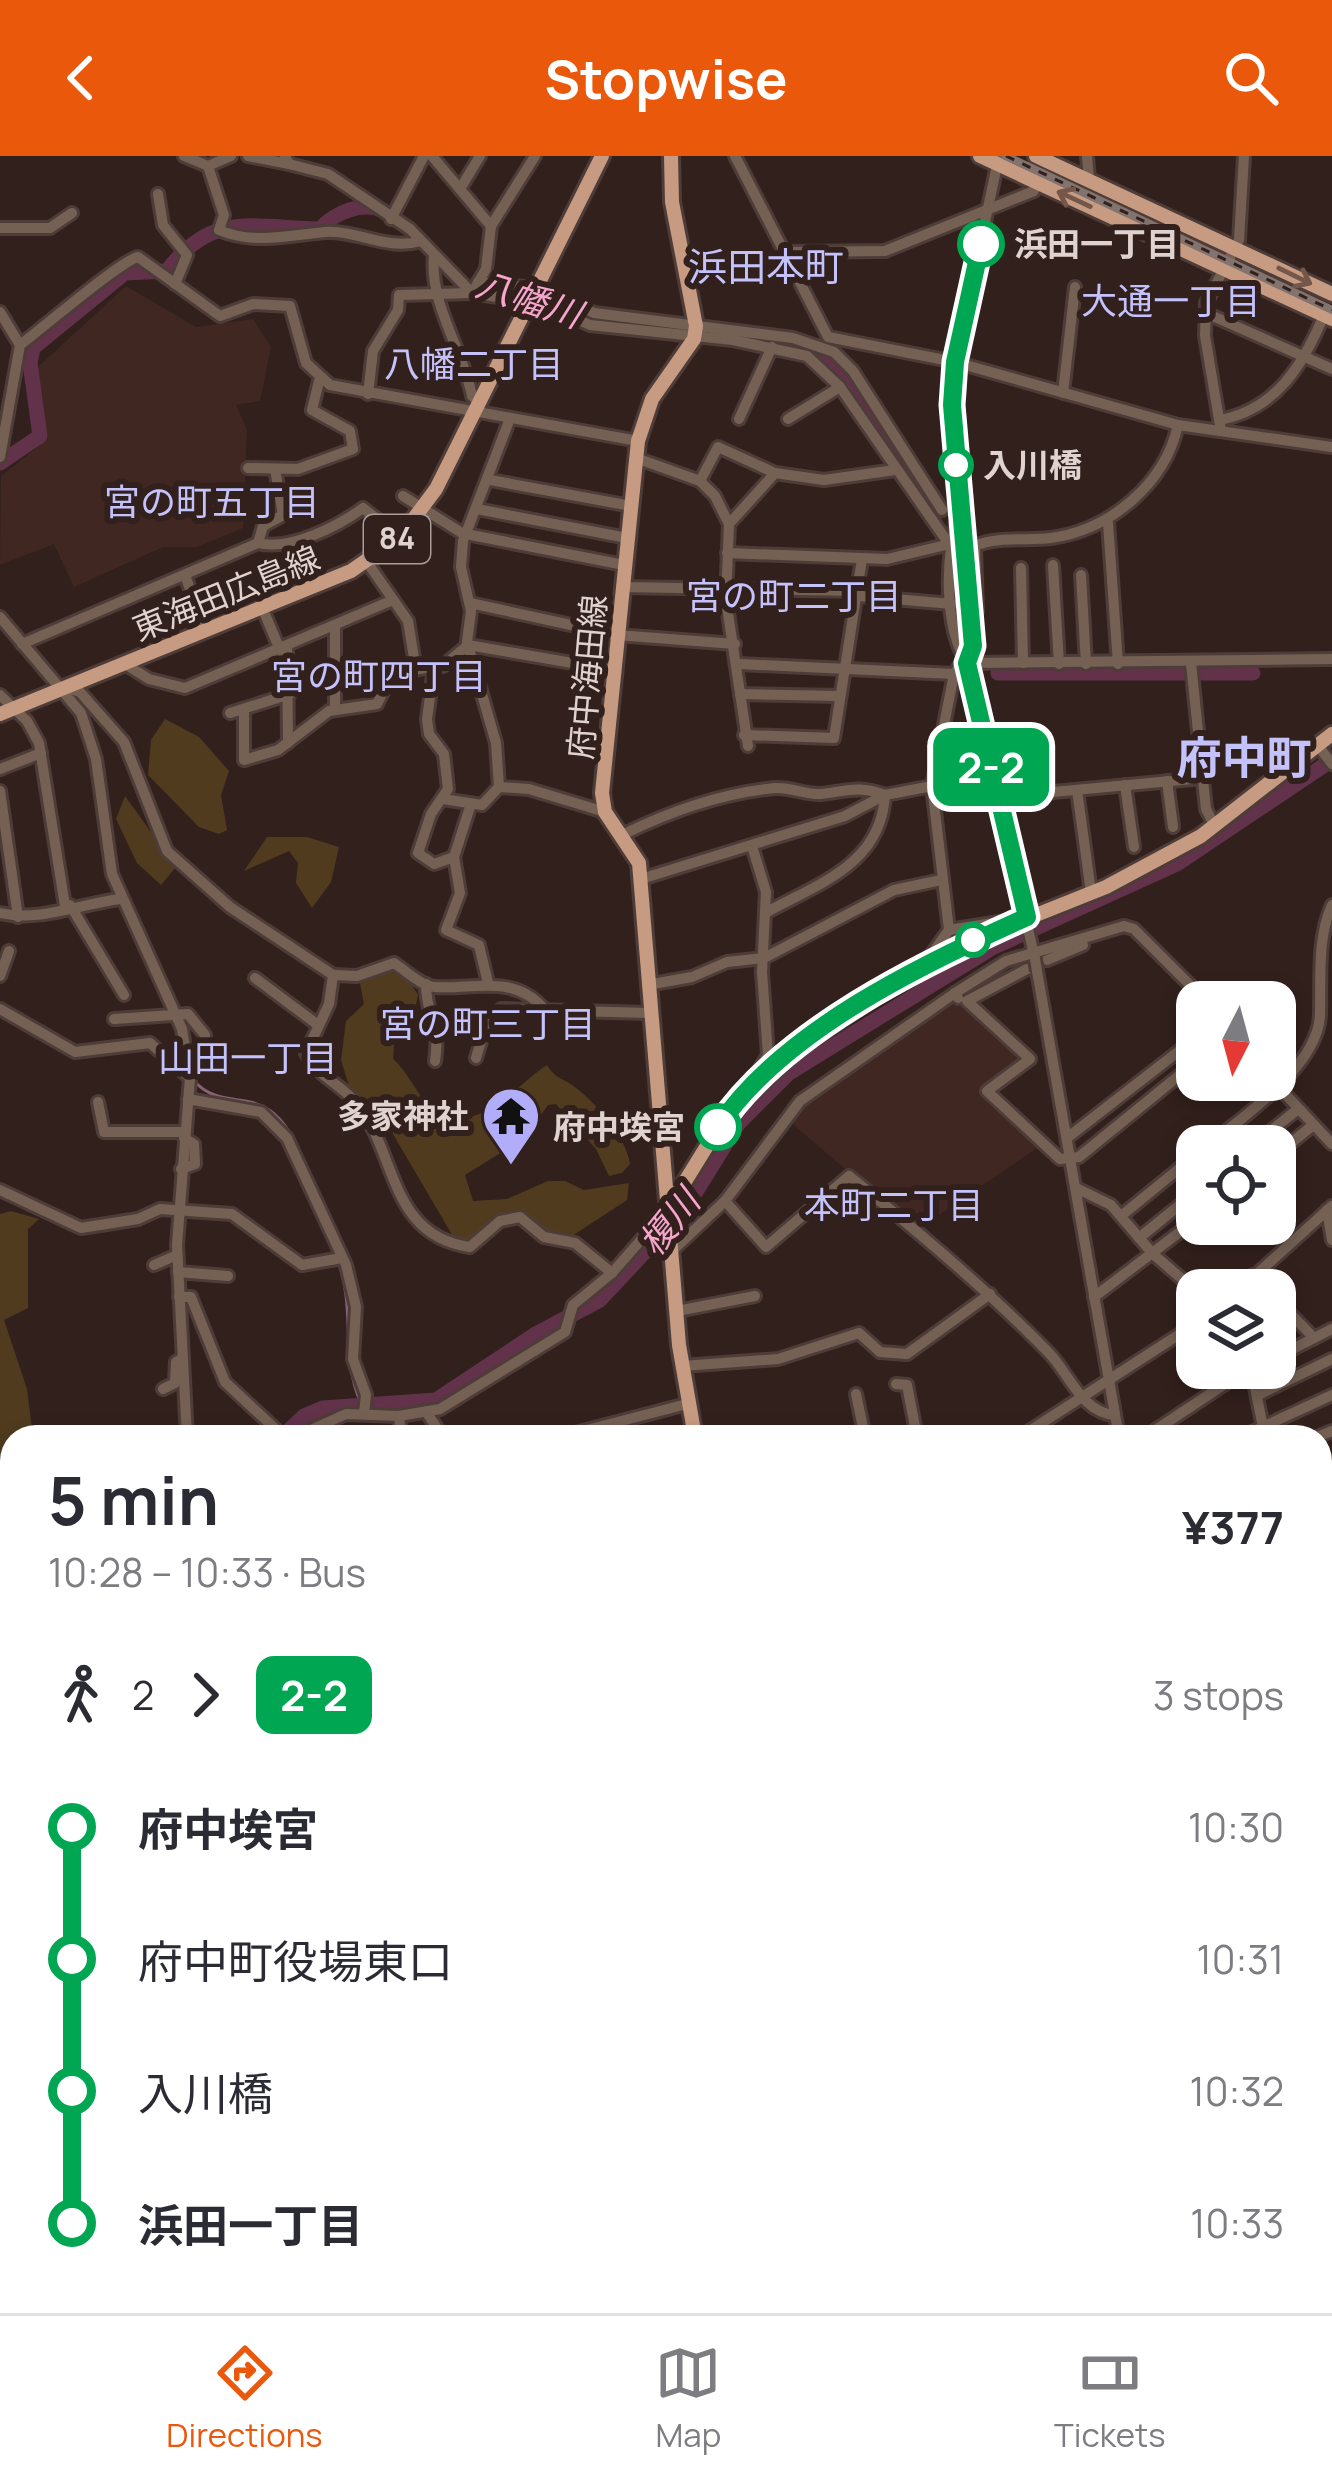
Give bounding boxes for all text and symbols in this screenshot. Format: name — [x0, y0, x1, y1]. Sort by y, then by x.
text: Stopwise — [544, 41, 788, 115]
icon: back — [48, 45, 114, 111]
icon: search — [1218, 45, 1284, 111]
one-way arrow — [1056, 187, 1092, 209]
place label: 浜田一丁目 — [1014, 221, 1179, 266]
marker: 浜田一丁目 — [959, 222, 1003, 266]
district label: 浜田本町 — [688, 239, 844, 293]
water label: 八幡川 — [470, 259, 592, 340]
one-way arrow — [1276, 266, 1312, 288]
district label: 大通一丁目 — [1081, 276, 1261, 325]
district label: 八幡二丁目 — [384, 339, 564, 388]
place label: 入川橋 — [983, 442, 1082, 487]
marker: 入川橋 — [940, 449, 972, 481]
district label: 宮の町五丁目 — [104, 477, 320, 526]
road number: 84 — [364, 515, 430, 563]
street label: 東海田広島線 — [126, 535, 326, 650]
district label: 宮の町二丁目 — [686, 571, 902, 620]
street label: 府中海田線 — [557, 593, 616, 761]
district label: 宮の町四丁目 — [271, 651, 487, 700]
district label: 府中町 — [1176, 726, 1312, 788]
line badge: 2-2 — [922, 728, 1060, 806]
text: 2-2 — [957, 738, 1025, 796]
unlabelled marker — [957, 924, 989, 956]
north arrow — [1176, 981, 1296, 1101]
map controls — [1176, 981, 1296, 1389]
district label: 宮の町三丁目 — [380, 999, 596, 1048]
district label: 山田一丁目 — [158, 1033, 338, 1082]
temple icon: 多家神社 — [480, 1085, 542, 1167]
place label: 多家神社 — [337, 1093, 469, 1138]
place label: 府中埃宮 — [553, 1104, 685, 1149]
marker: 府中埃宮 — [696, 1105, 740, 1149]
button: locate — [1176, 1125, 1296, 1245]
water label: 榎川 — [627, 1175, 713, 1265]
district label: 本町二丁目 — [804, 1180, 984, 1229]
button: layers — [1176, 1269, 1296, 1389]
text: 5 min — [48, 1455, 219, 1545]
text: ¥377 — [1182, 1496, 1284, 1558]
text: 10:28 – 10:33 · Bus — [48, 1545, 366, 1599]
icon: walk — [48, 1662, 114, 1728]
icon: forward — [172, 1662, 238, 1728]
text: 2-2 — [280, 1666, 348, 1724]
text: 2 — [132, 1668, 154, 1722]
text: 3 stops — [1153, 1668, 1284, 1722]
text: 府中埃宮 — [138, 1798, 318, 1860]
text: 10:30 — [1188, 1800, 1284, 1854]
text: 府中町役場東口 — [138, 1930, 453, 1992]
text: 10:31 — [1197, 1932, 1284, 1986]
text: 入川橋 — [138, 2062, 273, 2124]
text: 10:32 — [1190, 2064, 1284, 2118]
text: 浜田一丁目 — [138, 2194, 363, 2256]
text: 10:33 — [1190, 2196, 1284, 2250]
tab: Directions — [166, 2340, 323, 2457]
tab: Map — [655, 2340, 721, 2457]
tab: Tickets — [1054, 2340, 1166, 2457]

